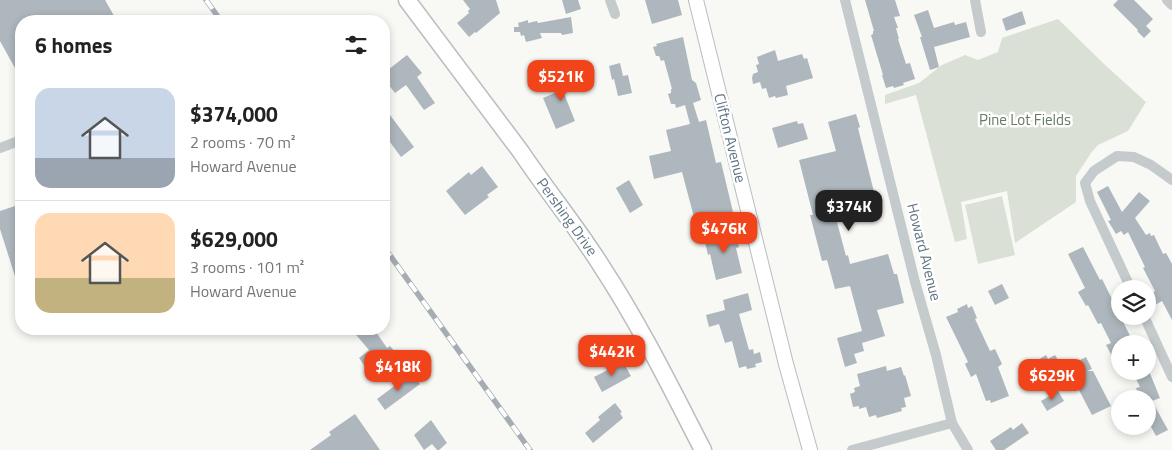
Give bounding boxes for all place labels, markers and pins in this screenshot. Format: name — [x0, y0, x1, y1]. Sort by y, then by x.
pin: $521K — [526, 59, 596, 102]
pin: $374K — [814, 190, 884, 232]
pin: $476K — [689, 212, 759, 254]
pin: $442K — [577, 334, 647, 377]
pin: $418K — [363, 350, 433, 392]
pin: $629K — [1017, 358, 1087, 401]

